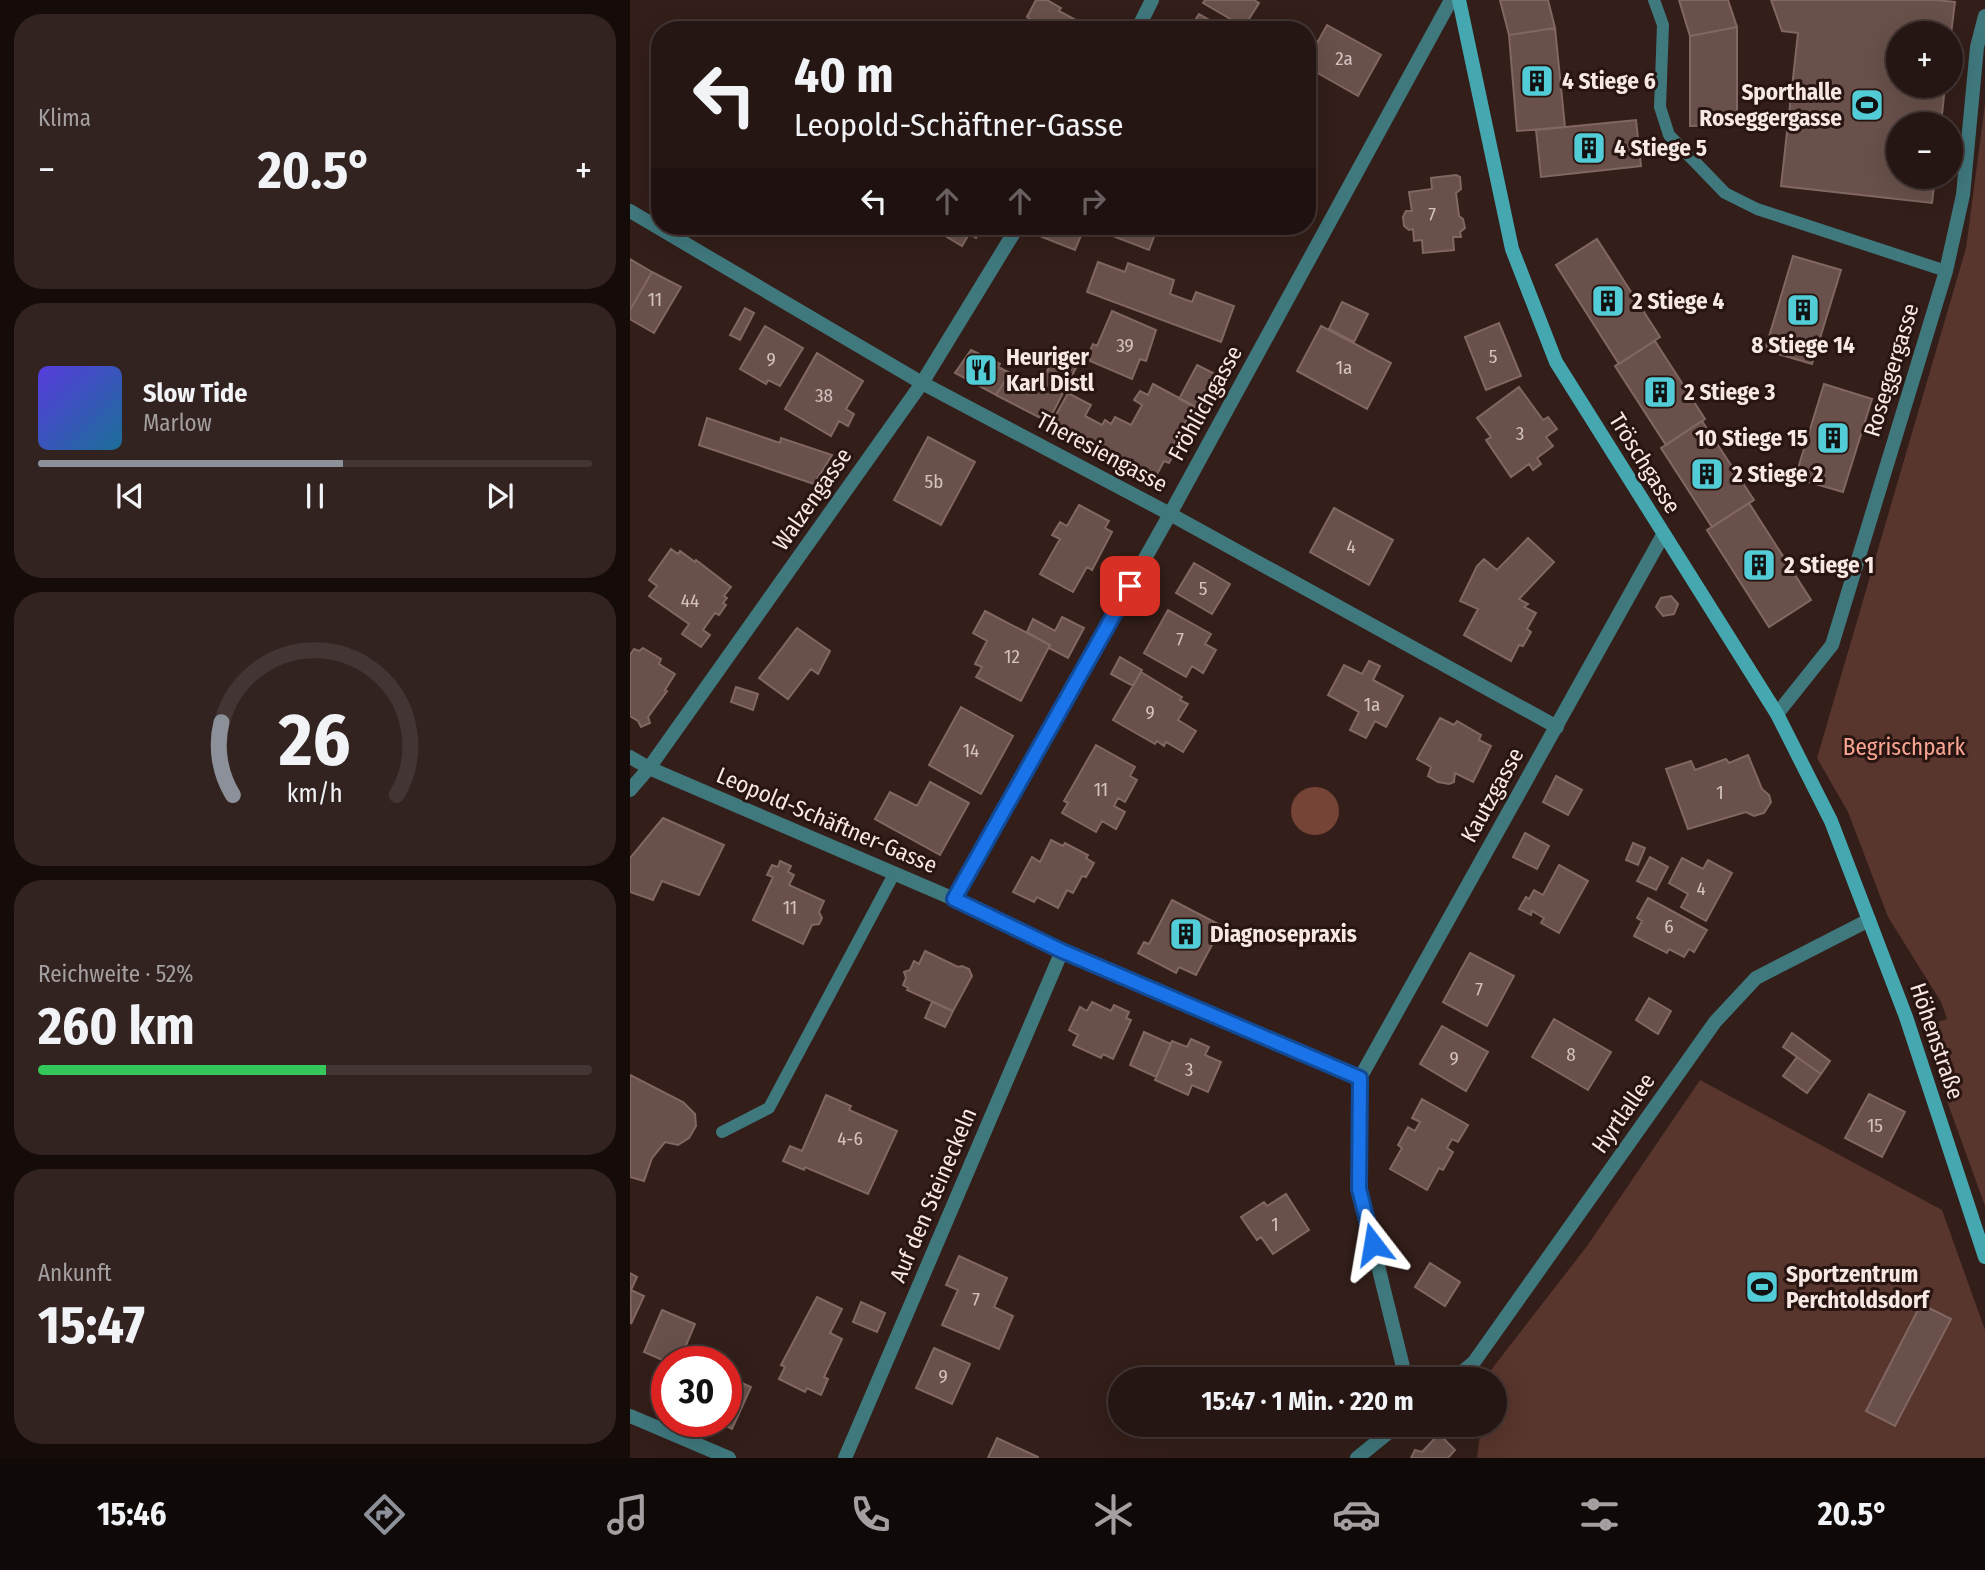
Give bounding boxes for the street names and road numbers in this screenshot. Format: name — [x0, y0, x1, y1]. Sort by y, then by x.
street label: Roseggergasse — [1857, 300, 1925, 440]
street label: Fröhlichgasse — [1162, 341, 1248, 465]
street label: Theresiengasse — [1032, 406, 1172, 498]
street label: Tröschgasse — [1603, 407, 1687, 519]
street label: Walzengasse — [767, 442, 857, 556]
street label: Kautzgasse — [1455, 743, 1529, 847]
street label: Leopold-Schäftner-Gasse — [713, 761, 941, 879]
street label: Höhenstraße — [1904, 979, 1970, 1103]
street label: Hyrtlallee — [1585, 1068, 1661, 1158]
street label: Auf den Steineckeln — [884, 1103, 982, 1287]

